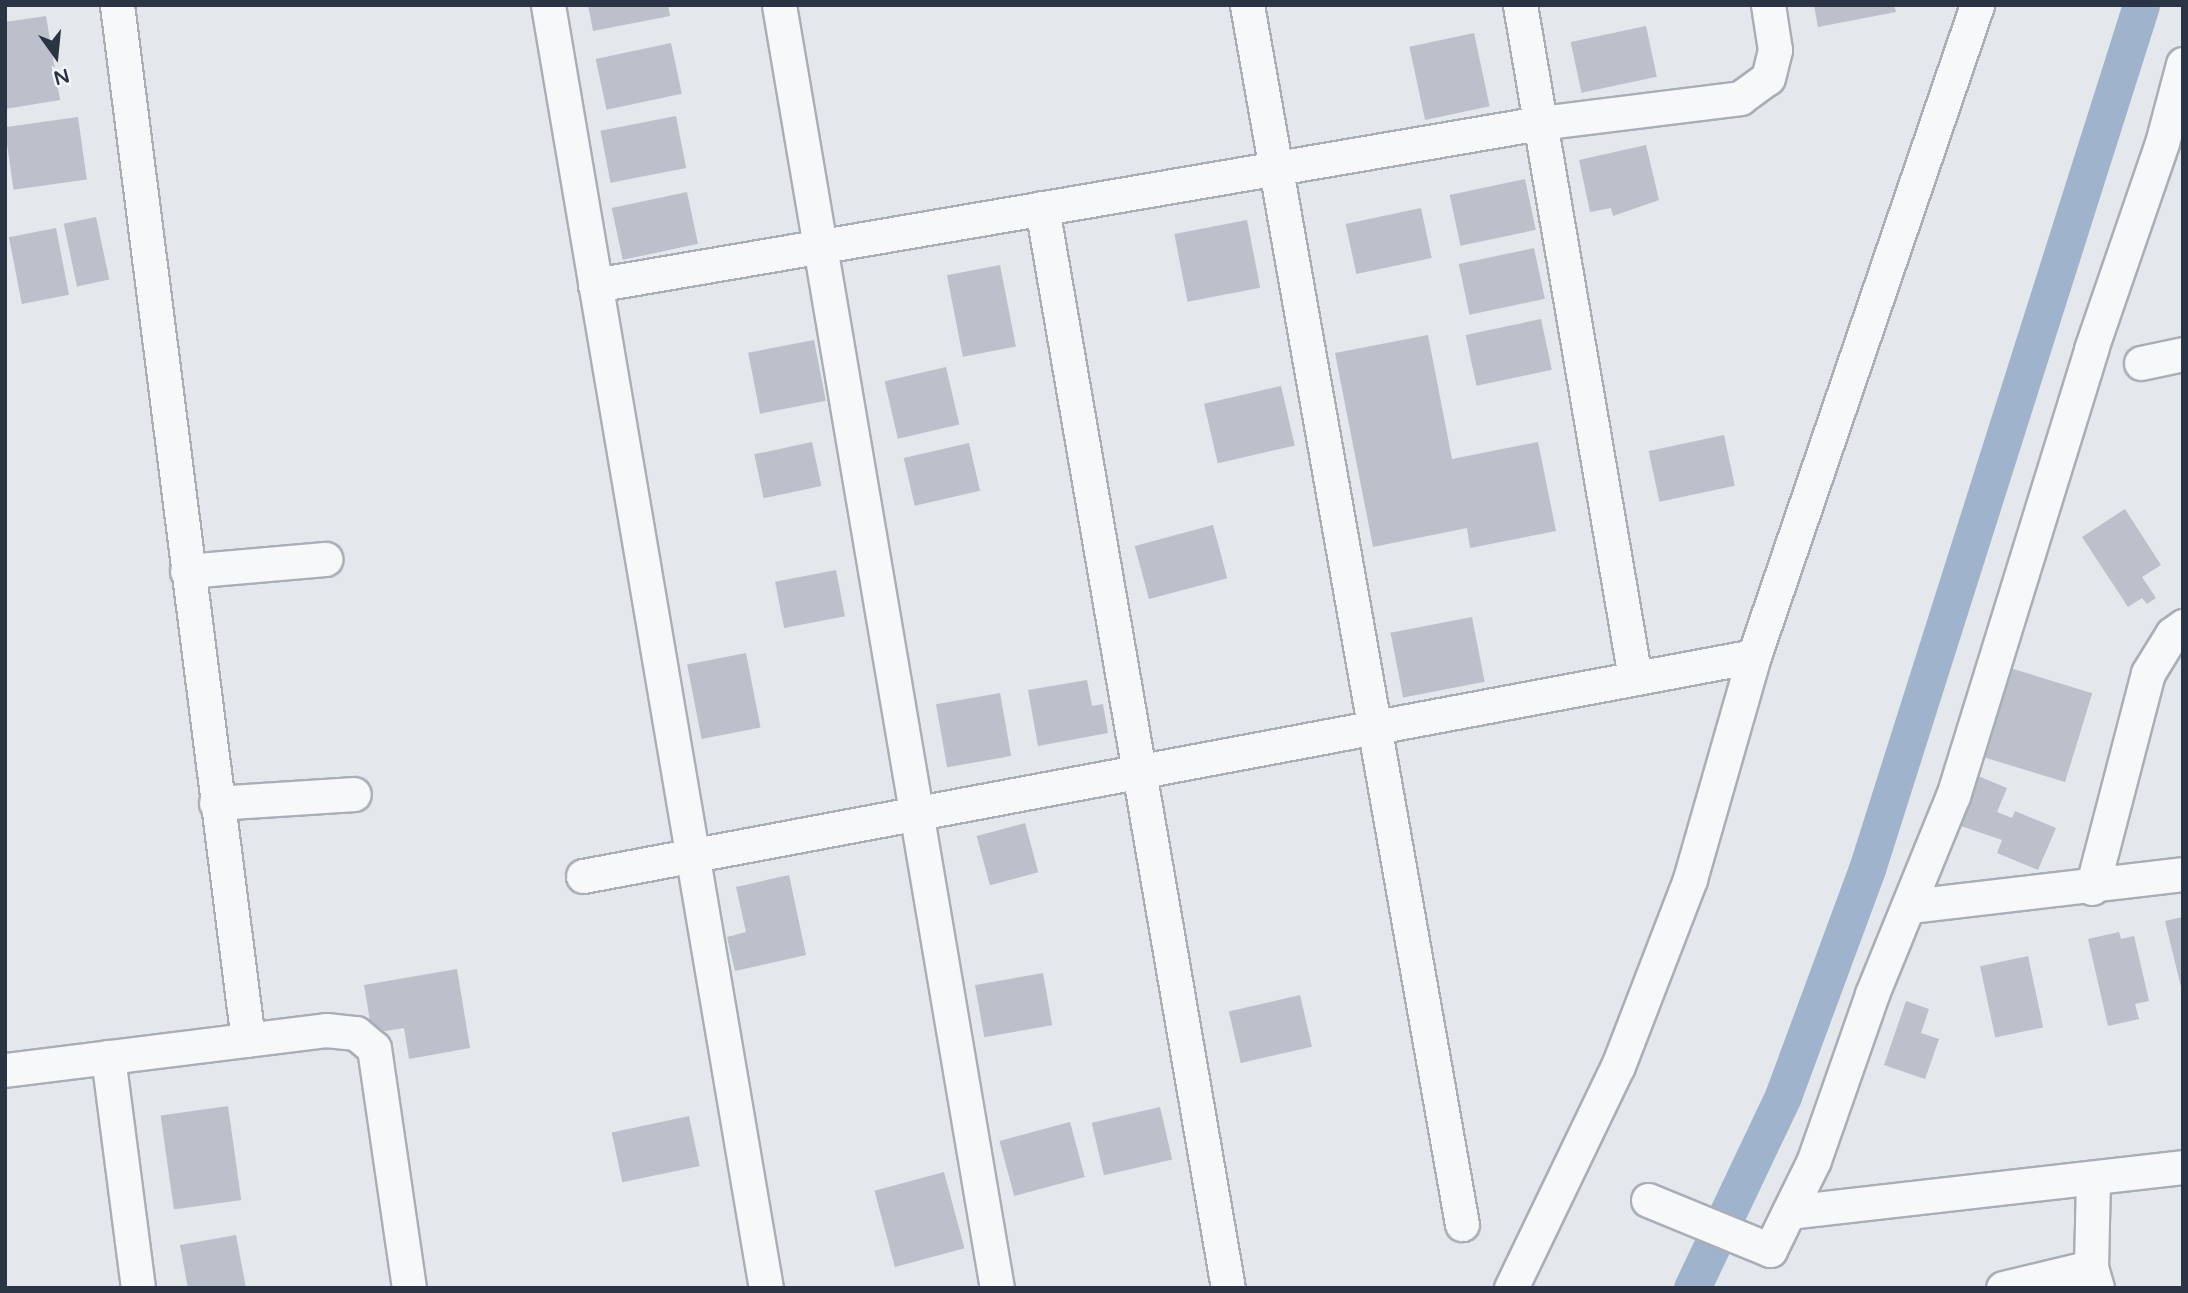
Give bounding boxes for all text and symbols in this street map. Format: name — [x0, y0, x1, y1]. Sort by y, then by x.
north arrow — [21, 21, 91, 91]
text: N — [51, 64, 72, 89]

